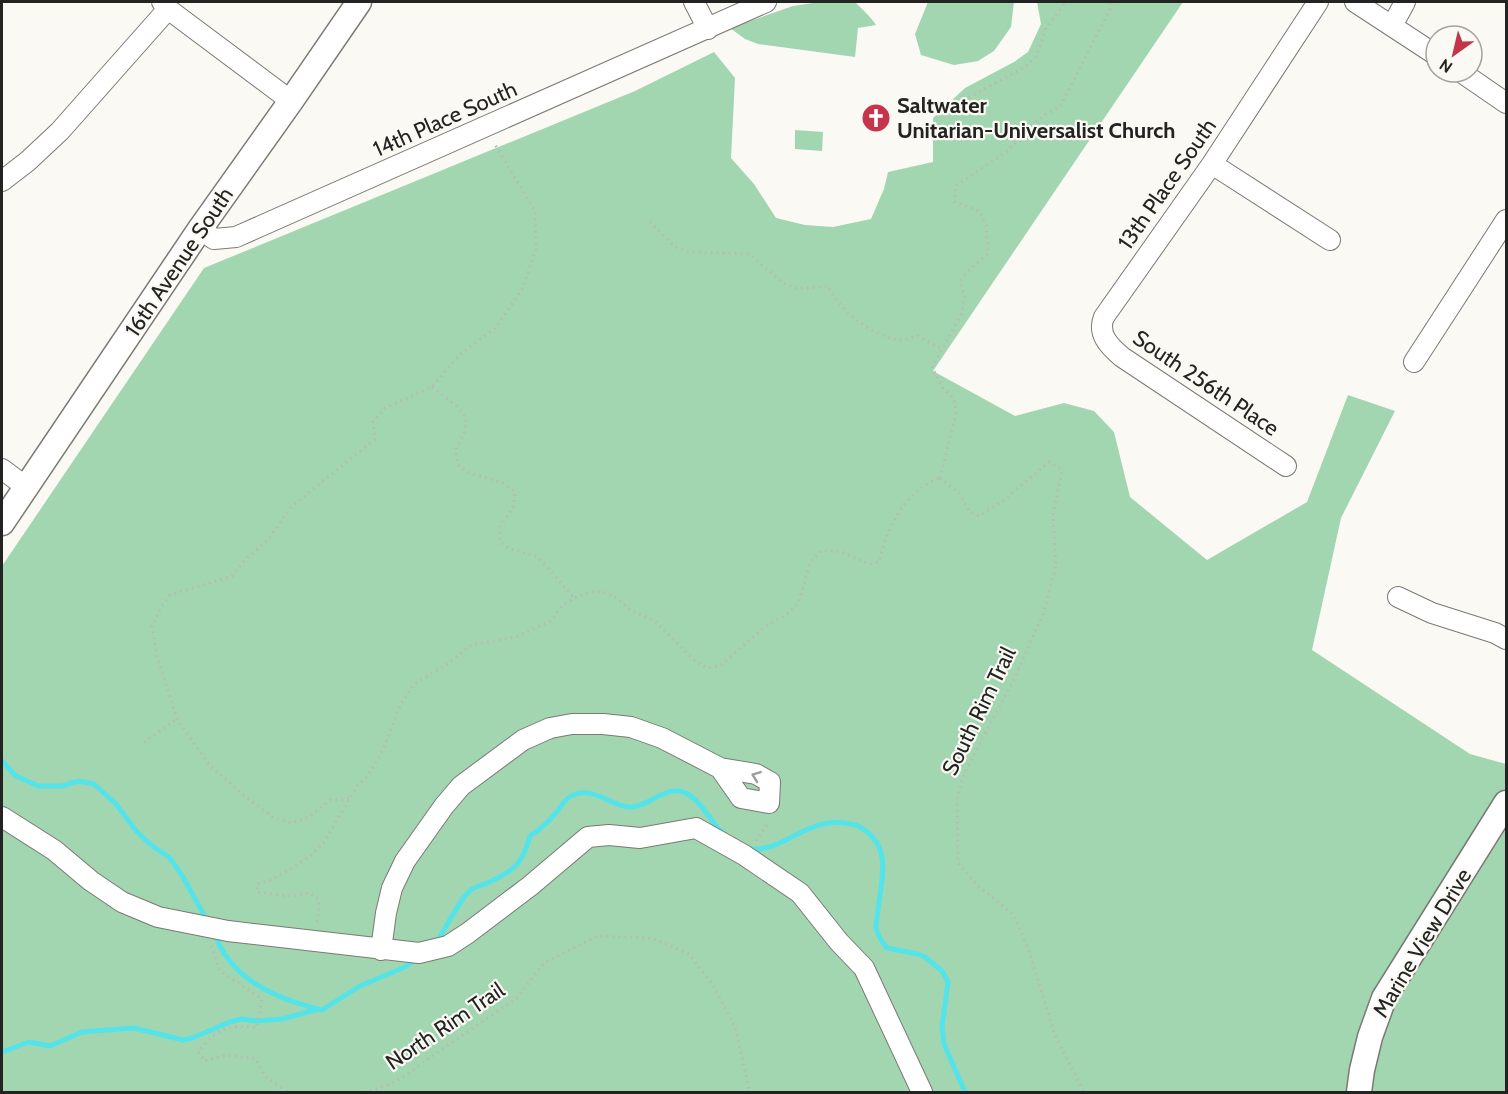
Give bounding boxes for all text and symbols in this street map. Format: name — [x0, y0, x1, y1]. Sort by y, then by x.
north arrow — [1424, 24, 1484, 84]
text: N — [1436, 55, 1456, 77]
street label: 14th Place South — [369, 75, 521, 163]
place label: Saltwater Unitarian-Universalist Church — [897, 92, 1175, 144]
church icon: Saltwater Unitarian-Universalist Church — [860, 102, 892, 134]
street label: 13th Place South — [1112, 113, 1222, 255]
street label: 16th Avenue South — [119, 182, 239, 342]
street label: South 256th Place — [1128, 324, 1284, 442]
street label: South Rim Trail — [936, 642, 1022, 780]
one-way arrow — [751, 771, 762, 783]
street label: Marine View Drive — [1367, 864, 1477, 1022]
street label: North Rim Trail — [380, 976, 510, 1076]

